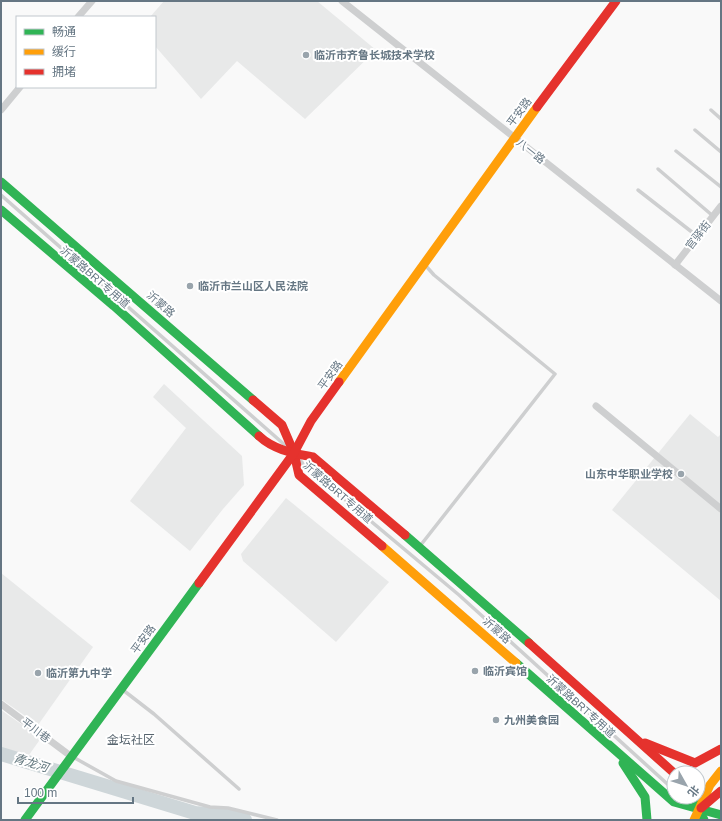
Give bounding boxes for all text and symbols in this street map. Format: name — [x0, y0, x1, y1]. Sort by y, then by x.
legend — [16, 16, 156, 88]
text: 畅通 — [52, 25, 76, 39]
text: 缓行 — [52, 45, 76, 59]
place label: 临沂市齐鲁长城技术学校 — [314, 49, 435, 61]
marker: 临沂市齐鲁长城技术学校 — [301, 50, 311, 60]
text: 拥堵 — [52, 65, 76, 79]
street label: 平安路 — [504, 95, 534, 129]
street label: 八一路 — [514, 136, 548, 166]
street label: 官驿街 — [683, 218, 713, 252]
street label: 沂蒙路BRT专用道 — [58, 244, 132, 310]
place label: 临沂市兰山区人民法院 — [198, 280, 308, 292]
marker: 临沂市兰山区人民法院 — [185, 281, 195, 291]
street label: 沂蒙路 — [145, 289, 177, 319]
street label: 平安路 — [315, 358, 345, 392]
street label: 沂蒙路BRT专用道 — [301, 459, 375, 525]
place label: 山东中华职业学校 — [585, 468, 673, 480]
marker: 山东中华职业学校 — [676, 469, 686, 479]
street label: 沂蒙路 — [481, 615, 513, 645]
street label: 平安路 — [128, 622, 158, 656]
place label: 临沂宾馆 — [483, 665, 527, 677]
marker: 临沂宾馆 — [470, 666, 480, 676]
place label: 临沂第九中学 — [46, 667, 112, 679]
marker: 临沂第九中学 — [33, 668, 43, 678]
street label: 沂蒙路BRT专用道 — [544, 672, 618, 740]
place label: 九州美食园 — [504, 714, 559, 726]
street label: 平川巷 — [19, 715, 53, 745]
marker: 九州美食园 — [491, 715, 501, 725]
district label: 金坛社区 — [107, 733, 155, 747]
water label: 青龙河 — [12, 751, 52, 776]
north arrow — [666, 765, 706, 805]
scale bar — [18, 779, 133, 805]
text: 北 — [686, 783, 702, 799]
text: 100 m — [24, 786, 57, 800]

